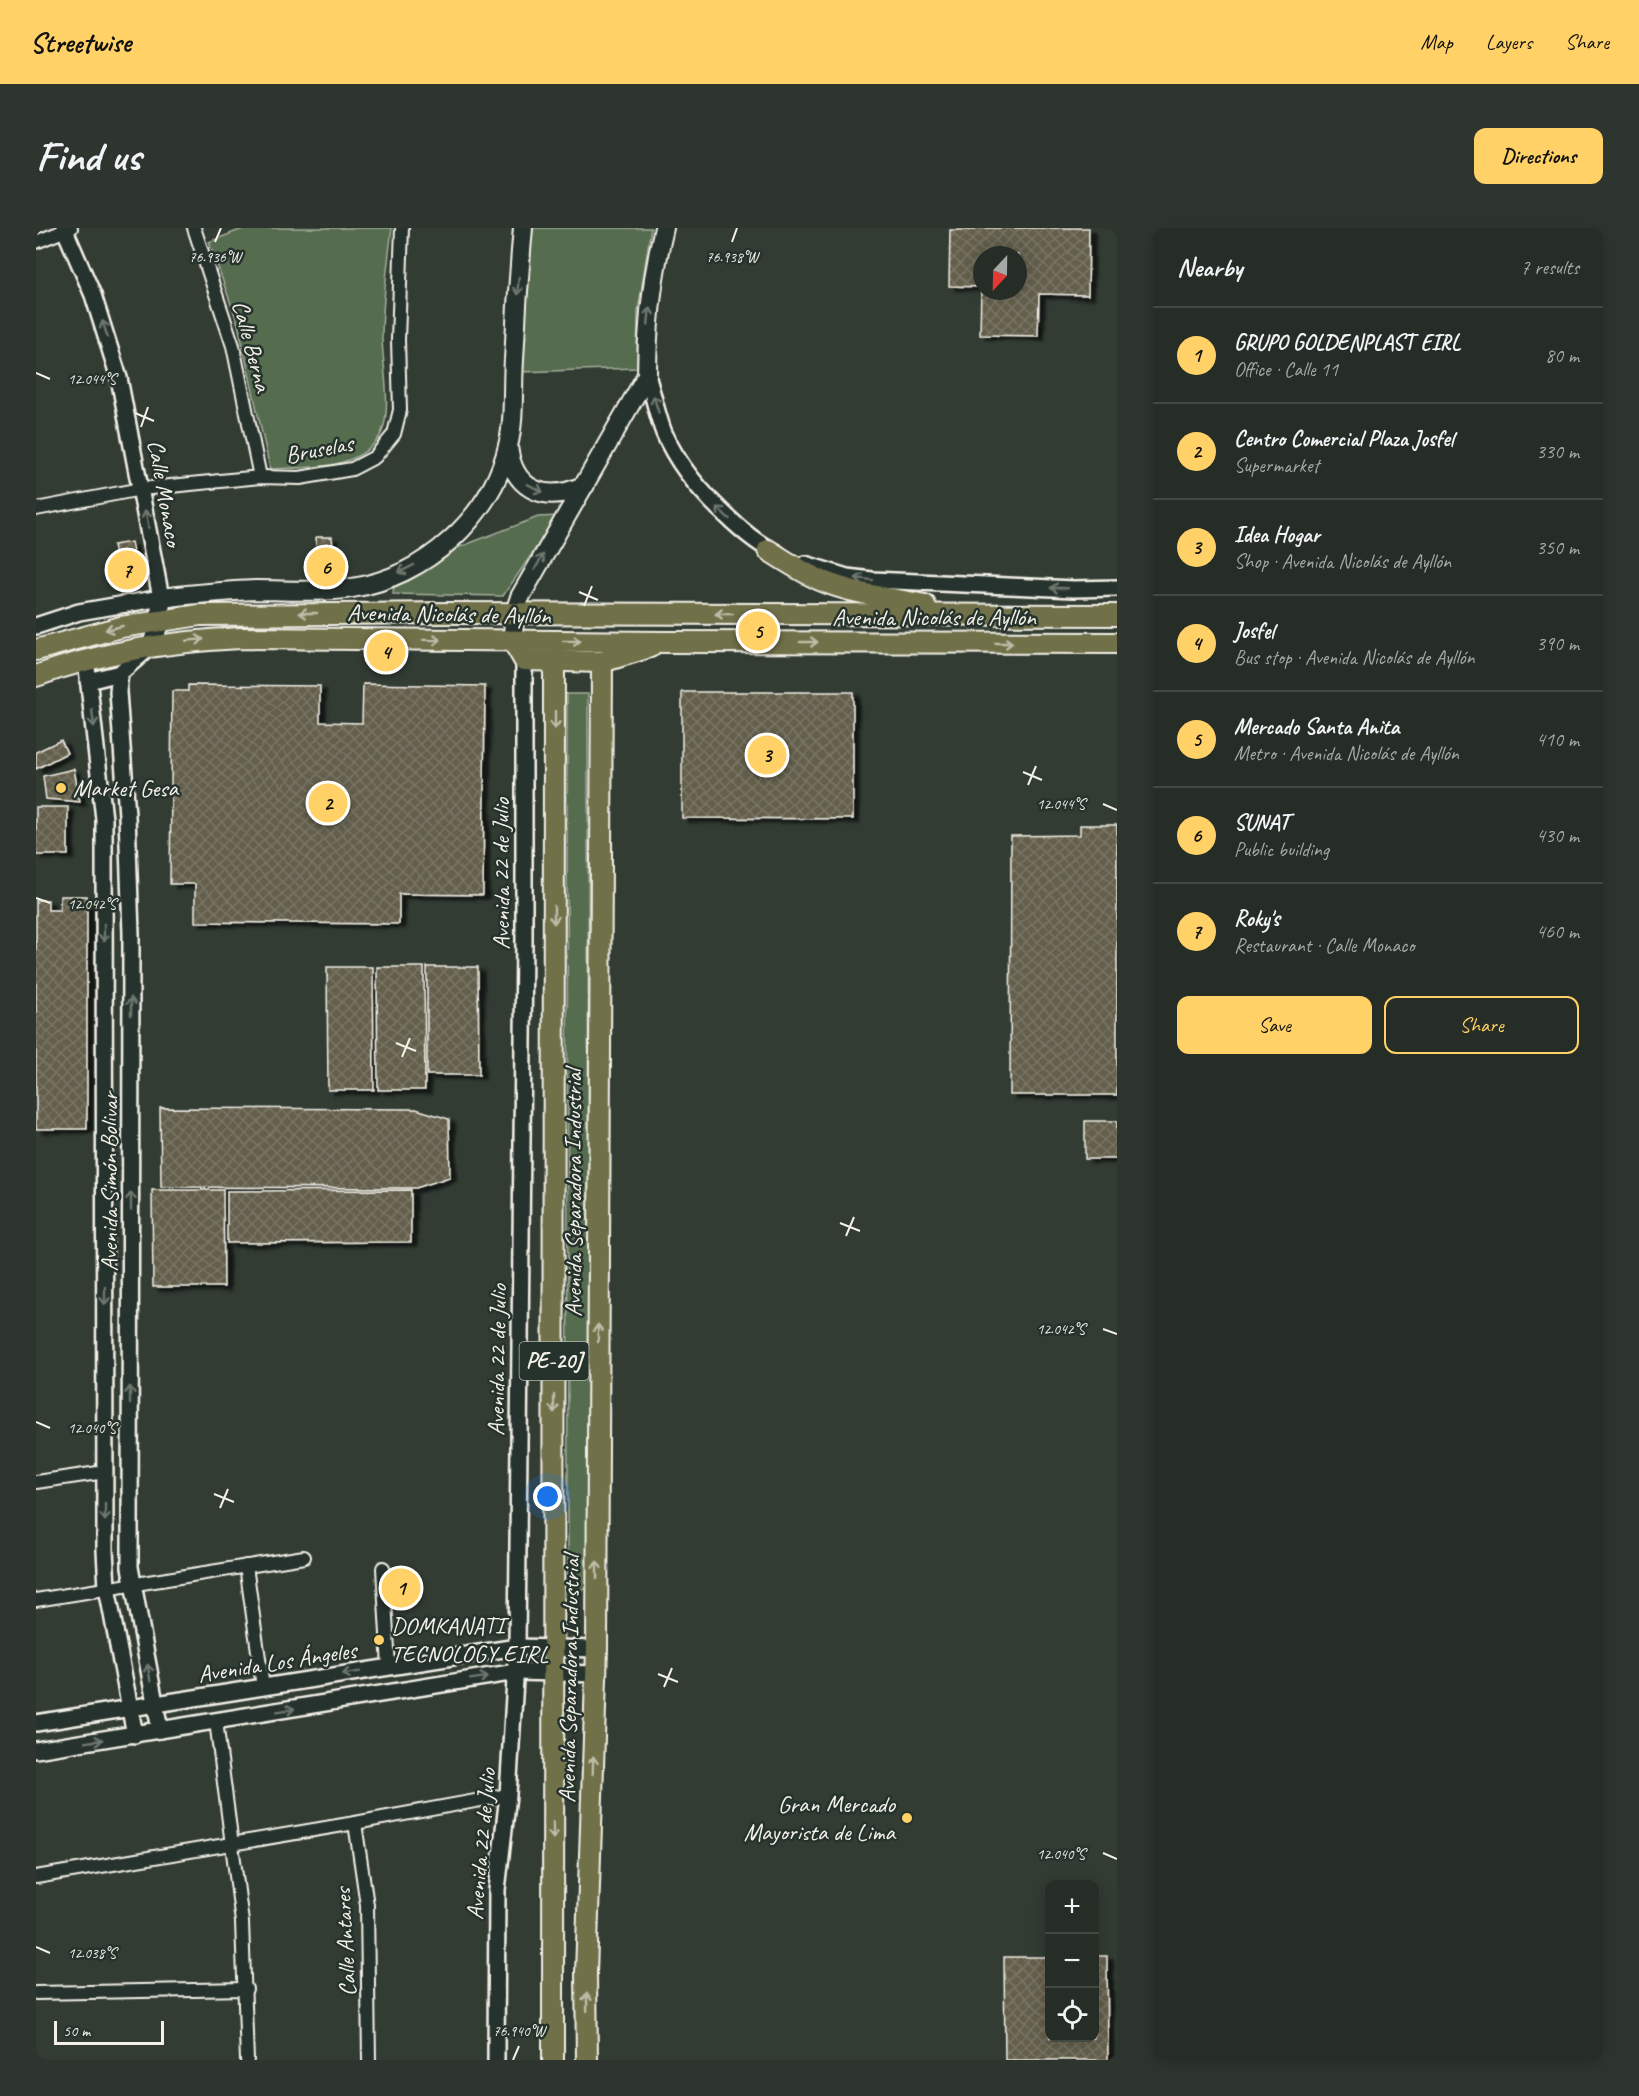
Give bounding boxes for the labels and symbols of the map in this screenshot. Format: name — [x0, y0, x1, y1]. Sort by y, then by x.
north arrow — [973, 246, 1027, 300]
text: 76.936°W — [189, 248, 244, 267]
text: 76.938°W — [706, 248, 761, 267]
one-way arrow — [512, 276, 523, 296]
street label: Calle Berna — [225, 297, 279, 397]
one-way arrow — [644, 307, 655, 327]
one-way arrow — [99, 320, 110, 339]
text: 12.044°S — [68, 370, 119, 389]
one-way arrow — [650, 395, 661, 414]
street label: Bruselas — [283, 427, 358, 470]
street label: Calle Monaco — [141, 437, 190, 551]
one-way arrow — [525, 483, 543, 494]
one-way arrow — [715, 506, 730, 520]
one-way arrow — [141, 510, 152, 530]
pin: 6 — [306, 544, 346, 590]
pin: 7 — [108, 548, 146, 592]
one-way arrow — [533, 554, 545, 571]
one-way arrow — [398, 564, 416, 576]
one-way arrow — [854, 573, 874, 584]
one-way arrow — [1049, 583, 1069, 594]
street label: Avenida Nicolás de Ayllón — [347, 597, 552, 631]
street label: Avenida Nicolás de Ayllón — [832, 602, 1037, 632]
one-way arrow — [299, 607, 319, 619]
one-way arrow — [715, 608, 735, 620]
pin: 5 — [738, 608, 778, 654]
one-way arrow — [105, 623, 124, 635]
pin: 4 — [366, 630, 406, 674]
one-way arrow — [185, 634, 205, 645]
one-way arrow — [422, 634, 442, 646]
one-way arrow — [561, 635, 581, 647]
one-way arrow — [798, 636, 818, 648]
one-way arrow — [993, 637, 1013, 649]
one-way arrow — [88, 707, 99, 727]
one-way arrow — [549, 709, 561, 729]
pin: 3 — [748, 732, 786, 778]
place label: Market Gesa — [73, 773, 179, 803]
pin: 2 — [308, 780, 348, 826]
marker: Market Gesa — [54, 781, 68, 795]
text: 12.044°S — [1037, 795, 1088, 814]
street label: Avenida 22 de Julio — [486, 797, 516, 950]
text: 12.042°S — [68, 895, 119, 914]
one-way arrow — [548, 904, 560, 924]
one-way arrow — [98, 922, 110, 942]
one-way arrow — [125, 996, 137, 1016]
street label: Avenida Separadora Industrial — [558, 1065, 588, 1317]
street label: Avenida Simón Bolivar — [94, 1090, 124, 1272]
one-way arrow — [125, 1191, 137, 1211]
street label: Avenida 22 de Julio — [481, 1282, 513, 1436]
one-way arrow — [99, 1285, 111, 1305]
text: 12.042°S — [1037, 1320, 1088, 1339]
one-way arrow — [592, 1323, 604, 1343]
road number: PE-20J — [520, 1342, 588, 1380]
one-way arrow — [125, 1386, 136, 1406]
one-way arrow — [548, 1393, 560, 1413]
text: 12.040°S — [68, 1419, 119, 1438]
your location — [533, 1482, 562, 1511]
one-way arrow — [99, 1501, 111, 1521]
street label: Avenida Separadora Industrial — [552, 1551, 586, 1803]
one-way arrow — [591, 1560, 603, 1580]
pin: 1 — [382, 1566, 421, 1610]
place label: DOMKANATI TECNOLOGY EIRL — [391, 1611, 549, 1669]
marker: DOMKANATI TECNOLOGY EIRL — [372, 1633, 386, 1647]
street label: Avenida Los Ángeles — [196, 1634, 361, 1689]
one-way arrow — [143, 1664, 154, 1683]
one-way arrow — [341, 1668, 361, 1679]
one-way arrow — [468, 1673, 488, 1684]
one-way arrow — [276, 1704, 296, 1715]
one-way arrow — [83, 1735, 103, 1746]
one-way arrow — [588, 1755, 599, 1775]
street label: Avenida 22 de Julio — [459, 1766, 503, 1921]
place label: Gran Mercado Mayorista de Lima — [744, 1789, 897, 1847]
marker: Gran Mercado Mayorista de Lima — [900, 1811, 914, 1825]
one-way arrow — [547, 1819, 559, 1839]
text: 12.040°S — [1037, 1845, 1088, 1864]
street label: Calle Antares — [327, 1885, 363, 1997]
text: 12.038°S — [68, 1944, 119, 1963]
one-way arrow — [581, 1992, 593, 2012]
scale bar — [54, 2018, 164, 2046]
text: 76.940°W — [493, 2022, 548, 2041]

